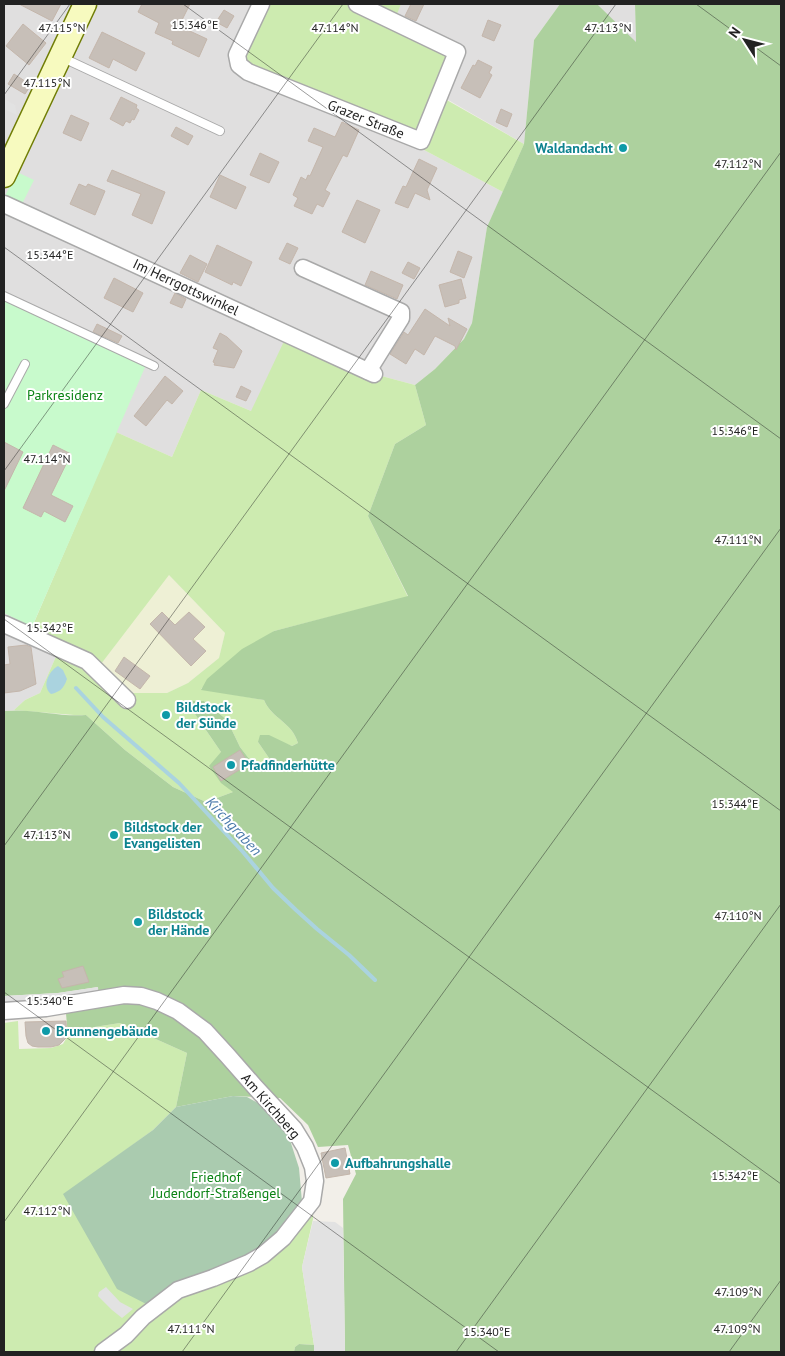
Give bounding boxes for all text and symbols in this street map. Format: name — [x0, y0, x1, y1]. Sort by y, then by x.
north arrow — [720, 15, 770, 65]
text: 15.346°E — [172, 17, 218, 32]
text: 47.115°N — [38, 20, 86, 35]
text: 47.114°N — [311, 20, 359, 35]
text: 47.113°N — [584, 20, 632, 35]
text: N — [724, 23, 744, 41]
text: 47.115°N — [23, 75, 71, 90]
street label: Grazer Straße — [325, 95, 407, 143]
place label: Waldandacht — [535, 139, 613, 157]
marker: Waldandacht — [617, 142, 629, 154]
text: 47.112°N — [714, 156, 762, 171]
text: 15.344°E — [27, 247, 73, 262]
street label: Im Herrgottswinkel — [130, 255, 242, 319]
park label: Parkresidenz — [27, 386, 103, 404]
text: 15.346°E — [712, 423, 758, 438]
text: 47.114°N — [23, 451, 71, 466]
text: 47.111°N — [714, 532, 762, 547]
text: 15.342°E — [27, 620, 73, 635]
place label: Bildstock der Sünde — [176, 698, 236, 732]
marker: Bildstock der Sünde — [160, 709, 172, 721]
place label: Pfadfinderhütte — [241, 756, 335, 774]
marker: Pfadfinderhütte — [225, 759, 237, 771]
water label: Kirchgraben — [202, 793, 266, 860]
text: 15.344°E — [712, 796, 758, 811]
place label: Bildstock der Evangelisten — [124, 818, 202, 852]
text: 47.113°N — [23, 827, 71, 842]
marker: Bildstock der Evangelisten — [108, 829, 120, 841]
place label: Bildstock der Hände — [148, 905, 209, 939]
text: 47.110°N — [714, 908, 762, 923]
marker: Bildstock der Hände — [132, 916, 144, 928]
text: 15.340°E — [27, 993, 73, 1008]
place label: Brunnengebäude — [56, 1022, 158, 1040]
marker: Brunnengebäude — [40, 1025, 52, 1037]
street label: Am Kirchberg — [238, 1069, 304, 1143]
place label: Aufbahrungshalle — [345, 1154, 451, 1172]
marker: Aufbahrungshalle — [329, 1157, 341, 1169]
park label: Friedhof Judendorf-Straßengel — [151, 1168, 280, 1202]
text: 15.342°E — [712, 1168, 758, 1183]
text: 47.112°N — [23, 1203, 71, 1218]
text: 47.109°N — [714, 1284, 762, 1299]
text: 47.111°N — [167, 1321, 215, 1336]
text: 47.109°N — [713, 1321, 761, 1336]
text: 15.340°E — [464, 1324, 510, 1339]

